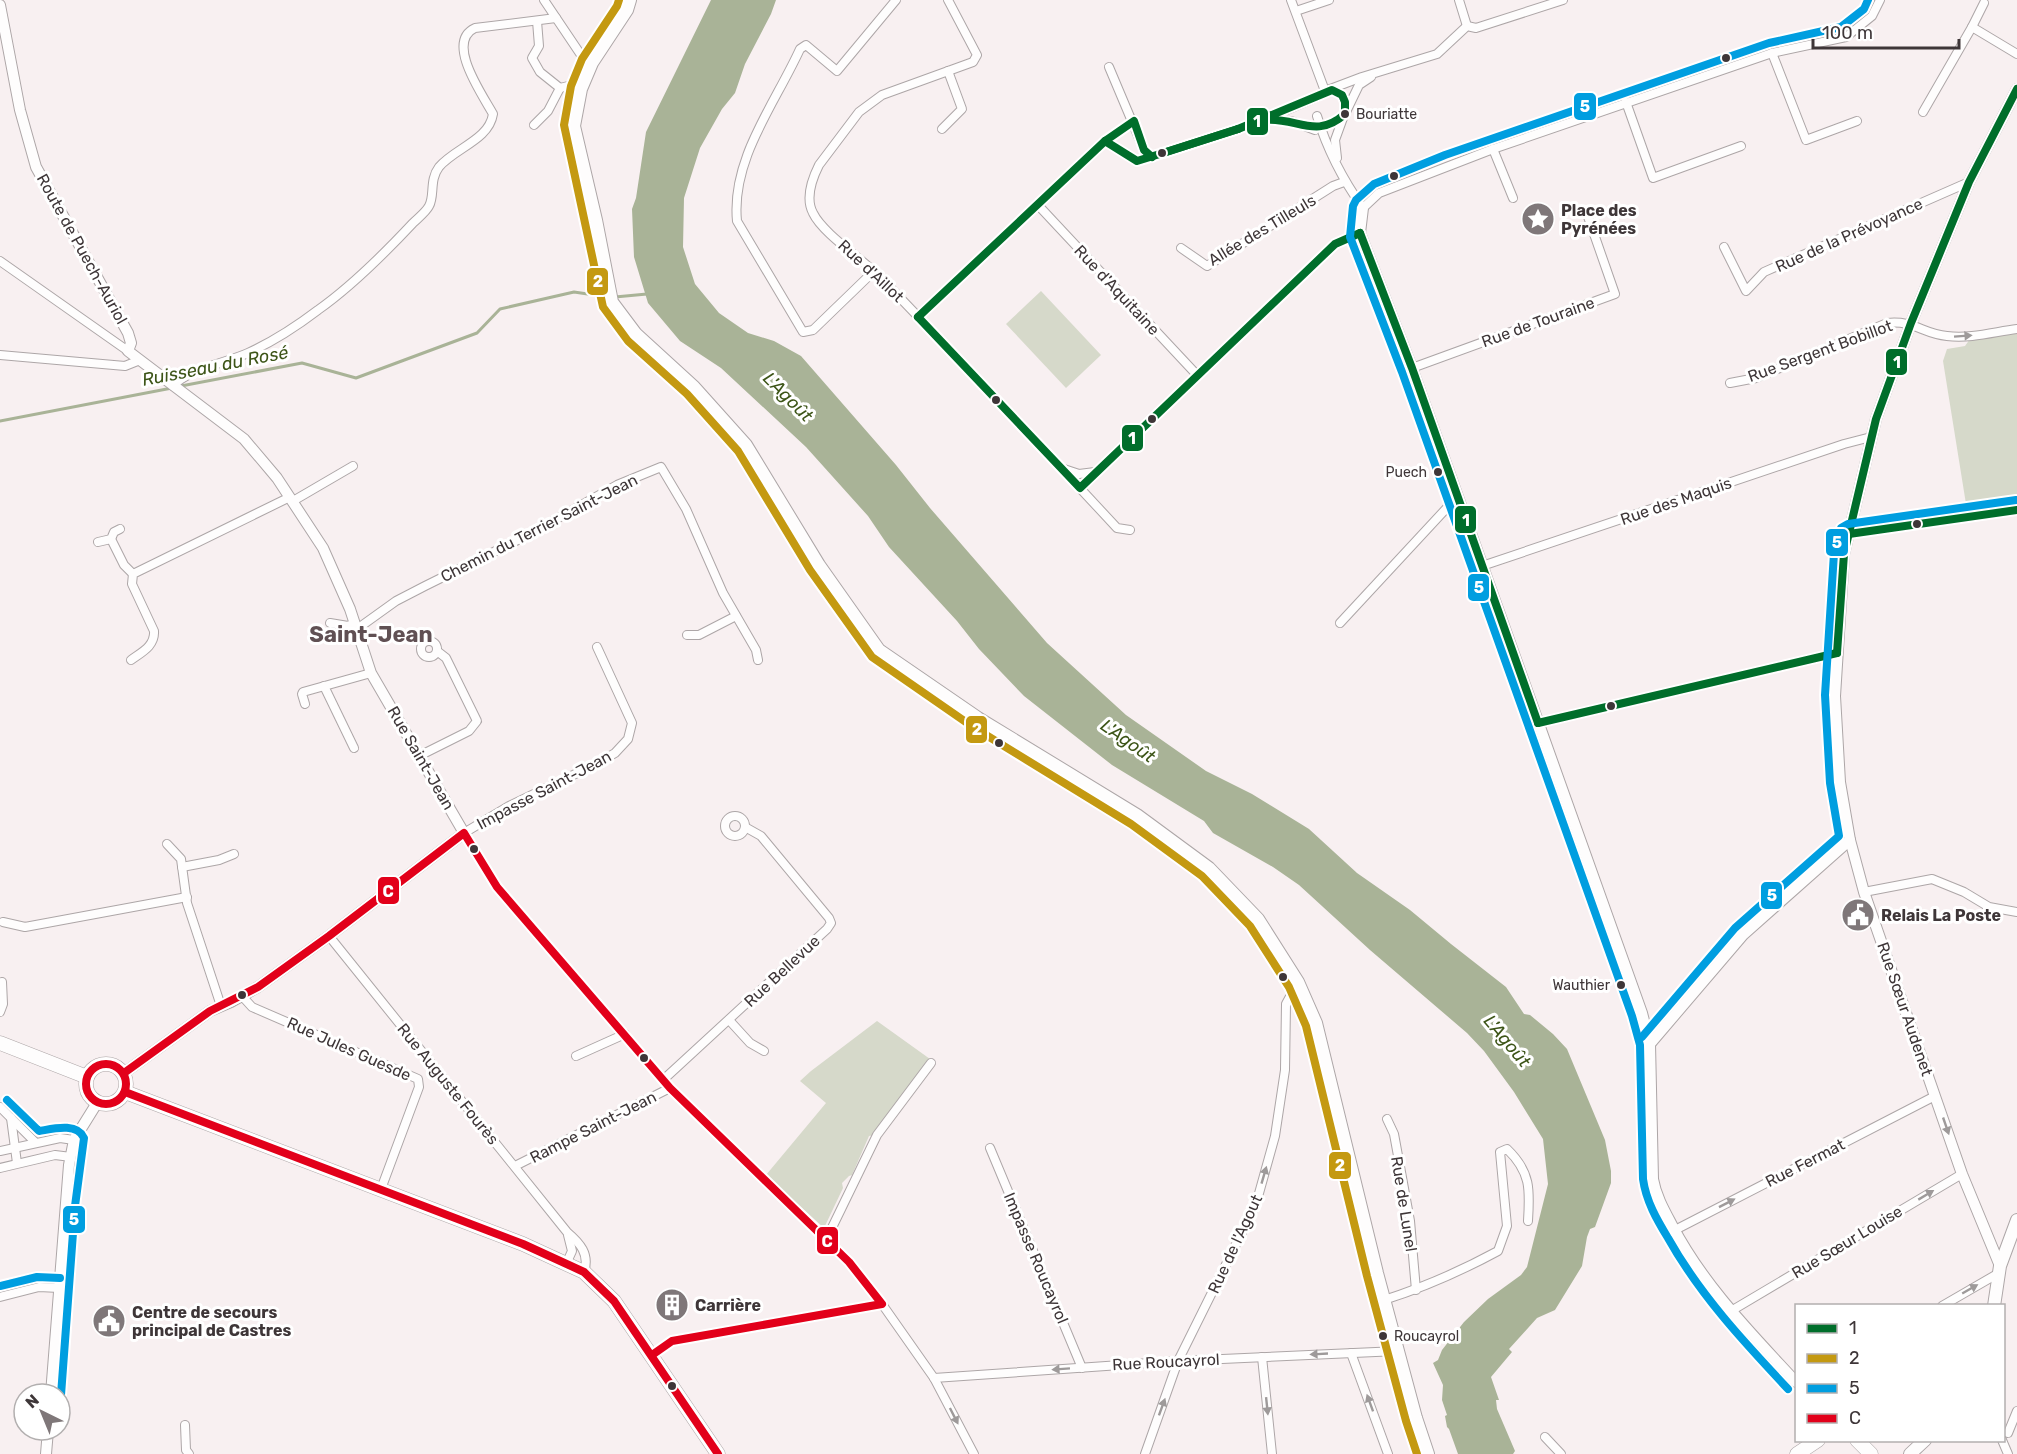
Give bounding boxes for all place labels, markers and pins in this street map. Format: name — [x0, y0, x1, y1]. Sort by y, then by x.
unlabelled marker — [1720, 52, 1732, 64]
place label: Bouriatte — [1356, 106, 1417, 123]
marker: Bouriatte — [1339, 108, 1351, 120]
unlabelled marker — [1156, 147, 1168, 159]
unlabelled marker — [1388, 170, 1400, 182]
place icon: Place des Pyrénées — [1520, 201, 1556, 237]
place label: Place des Pyrénées — [1561, 201, 1637, 238]
unlabelled marker — [990, 394, 1002, 406]
unlabelled marker — [1146, 413, 1158, 425]
place label: Puech — [1385, 464, 1427, 481]
marker: Puech — [1432, 466, 1444, 478]
unlabelled marker — [1911, 518, 1923, 530]
unlabelled marker — [1605, 700, 1617, 712]
unlabelled marker — [993, 737, 1005, 749]
unlabelled marker — [468, 843, 480, 855]
public building icon: Relais La Poste — [1840, 897, 1876, 933]
place label: Relais La Poste — [1881, 906, 2001, 925]
unlabelled marker — [1277, 971, 1289, 983]
place label: Wauthier — [1552, 977, 1611, 994]
marker: Wauthier — [1615, 979, 1627, 991]
unlabelled marker — [236, 989, 248, 1001]
unlabelled marker — [638, 1052, 650, 1064]
building icon: Carrière — [654, 1287, 690, 1323]
place label: Carrière — [695, 1296, 761, 1315]
public building icon: Centre de secours principal de Castres — [91, 1303, 127, 1339]
place label: Centre de secours principal de Castres — [132, 1303, 291, 1340]
place label: Roucayrol — [1394, 1328, 1459, 1345]
marker: Roucayrol — [1377, 1330, 1389, 1342]
unlabelled marker — [666, 1380, 678, 1392]

